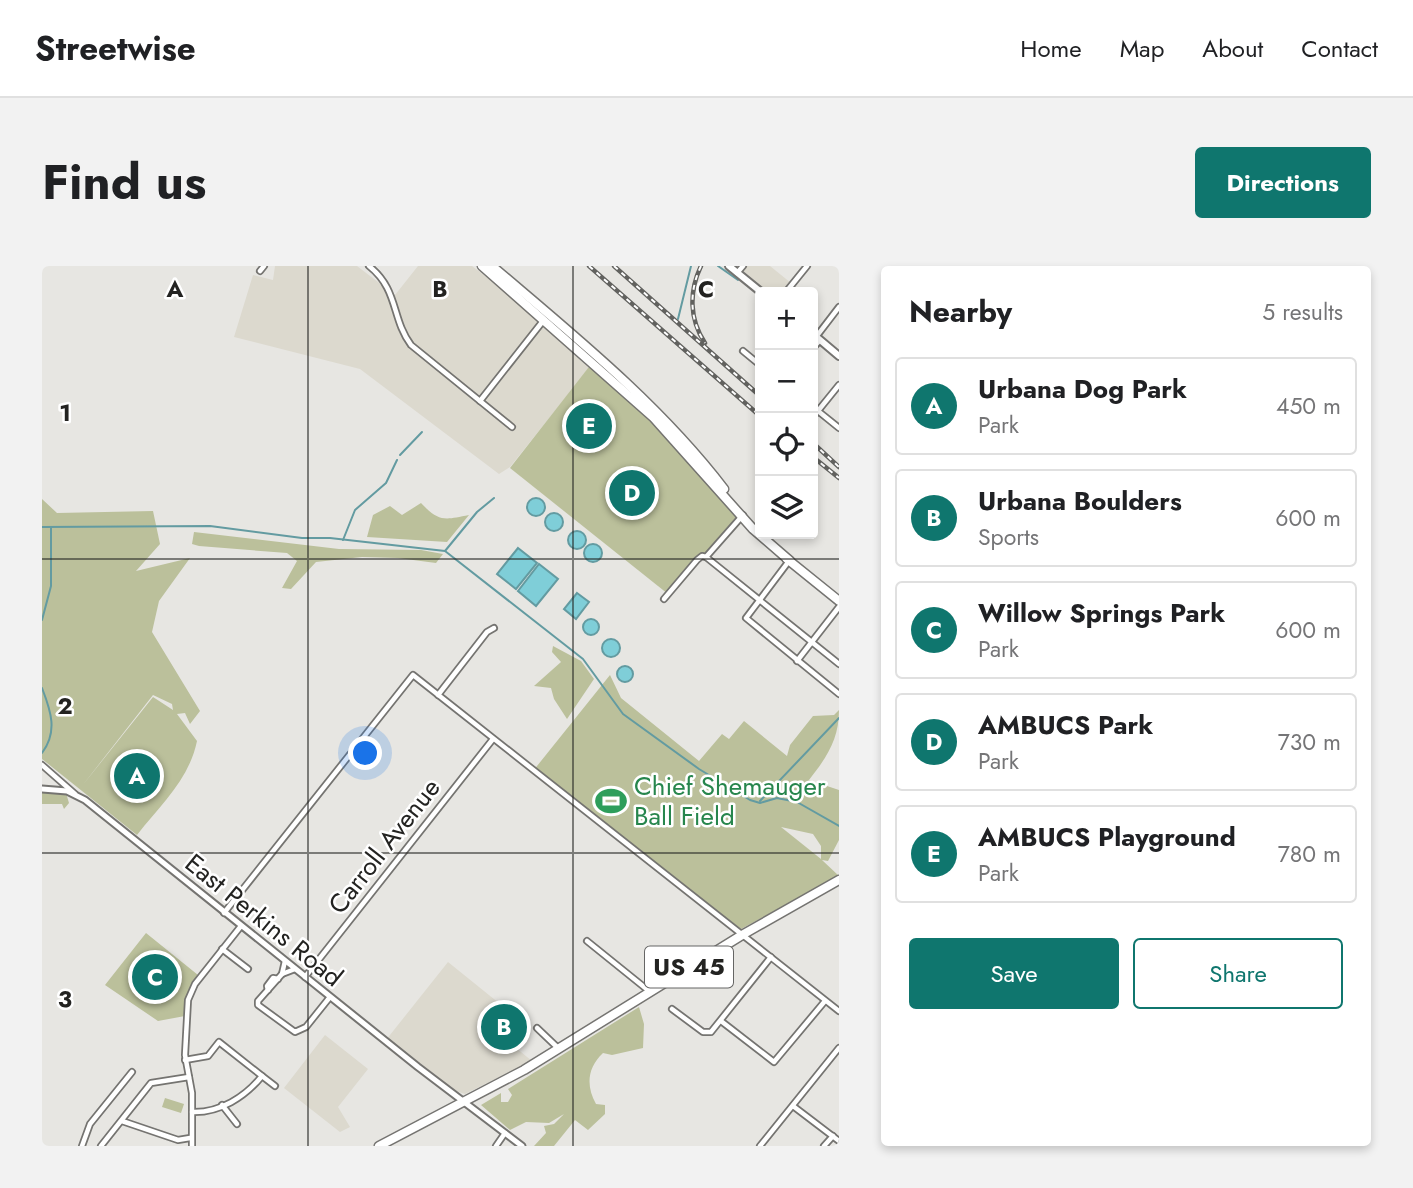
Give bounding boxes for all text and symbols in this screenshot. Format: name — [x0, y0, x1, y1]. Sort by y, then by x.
text: Streetwise — [35, 25, 196, 72]
text: Home — [1020, 31, 1082, 66]
text: Map — [1120, 31, 1164, 66]
text: About — [1202, 31, 1263, 66]
text: Contact — [1301, 31, 1378, 66]
text: Find us — [42, 147, 206, 217]
button: Directions — [1195, 147, 1371, 218]
text: A — [166, 272, 184, 306]
text: B — [432, 272, 448, 306]
text: C — [698, 272, 714, 306]
map controls — [755, 287, 818, 539]
button: + — [755, 287, 818, 350]
text: Nearby — [909, 290, 1012, 333]
text: 5 results — [1262, 295, 1343, 329]
button: − — [755, 350, 818, 413]
text: Urbana Dog Park — [978, 370, 1187, 408]
text: A — [926, 389, 942, 423]
text: 450 m — [1276, 389, 1341, 423]
text: 1 — [59, 396, 71, 430]
pin: E — [566, 400, 612, 452]
text: Park — [978, 408, 1019, 442]
button: locate — [755, 413, 818, 476]
pin: D — [609, 467, 655, 519]
button: layers — [755, 476, 818, 539]
text: Urbana Boulders — [978, 482, 1182, 520]
text: B — [926, 501, 942, 535]
text: 600 m — [1275, 501, 1341, 535]
text: Sports — [978, 520, 1039, 554]
text: Willow Springs Park — [978, 594, 1225, 632]
text: C — [926, 613, 942, 647]
text: 600 m — [1275, 613, 1341, 647]
text: Park — [978, 632, 1019, 666]
text: 2 — [57, 689, 73, 723]
text: AMBUCS Park — [978, 706, 1153, 744]
text: D — [926, 725, 942, 759]
text: 730 m — [1278, 725, 1341, 759]
your location — [348, 736, 382, 770]
text: Park — [978, 744, 1019, 778]
pin: A — [114, 750, 160, 802]
place label: Chief Shemauger Ball Field — [634, 767, 826, 835]
street label: Carroll Avenue — [319, 770, 449, 922]
sports icon: Chief Shemauger Ball Field — [594, 784, 628, 818]
text: AMBUCS Playground — [978, 818, 1236, 856]
text: E — [927, 837, 941, 871]
text: 780 m — [1278, 837, 1341, 871]
street label: East Perkins Road — [177, 844, 351, 996]
text: Park — [978, 856, 1019, 890]
button: Save — [909, 938, 1119, 1009]
button: Share — [1133, 938, 1343, 1009]
road number: US 45 — [645, 946, 733, 988]
pin: C — [132, 951, 178, 1003]
text: 3 — [58, 982, 72, 1016]
pin: B — [481, 1001, 527, 1053]

